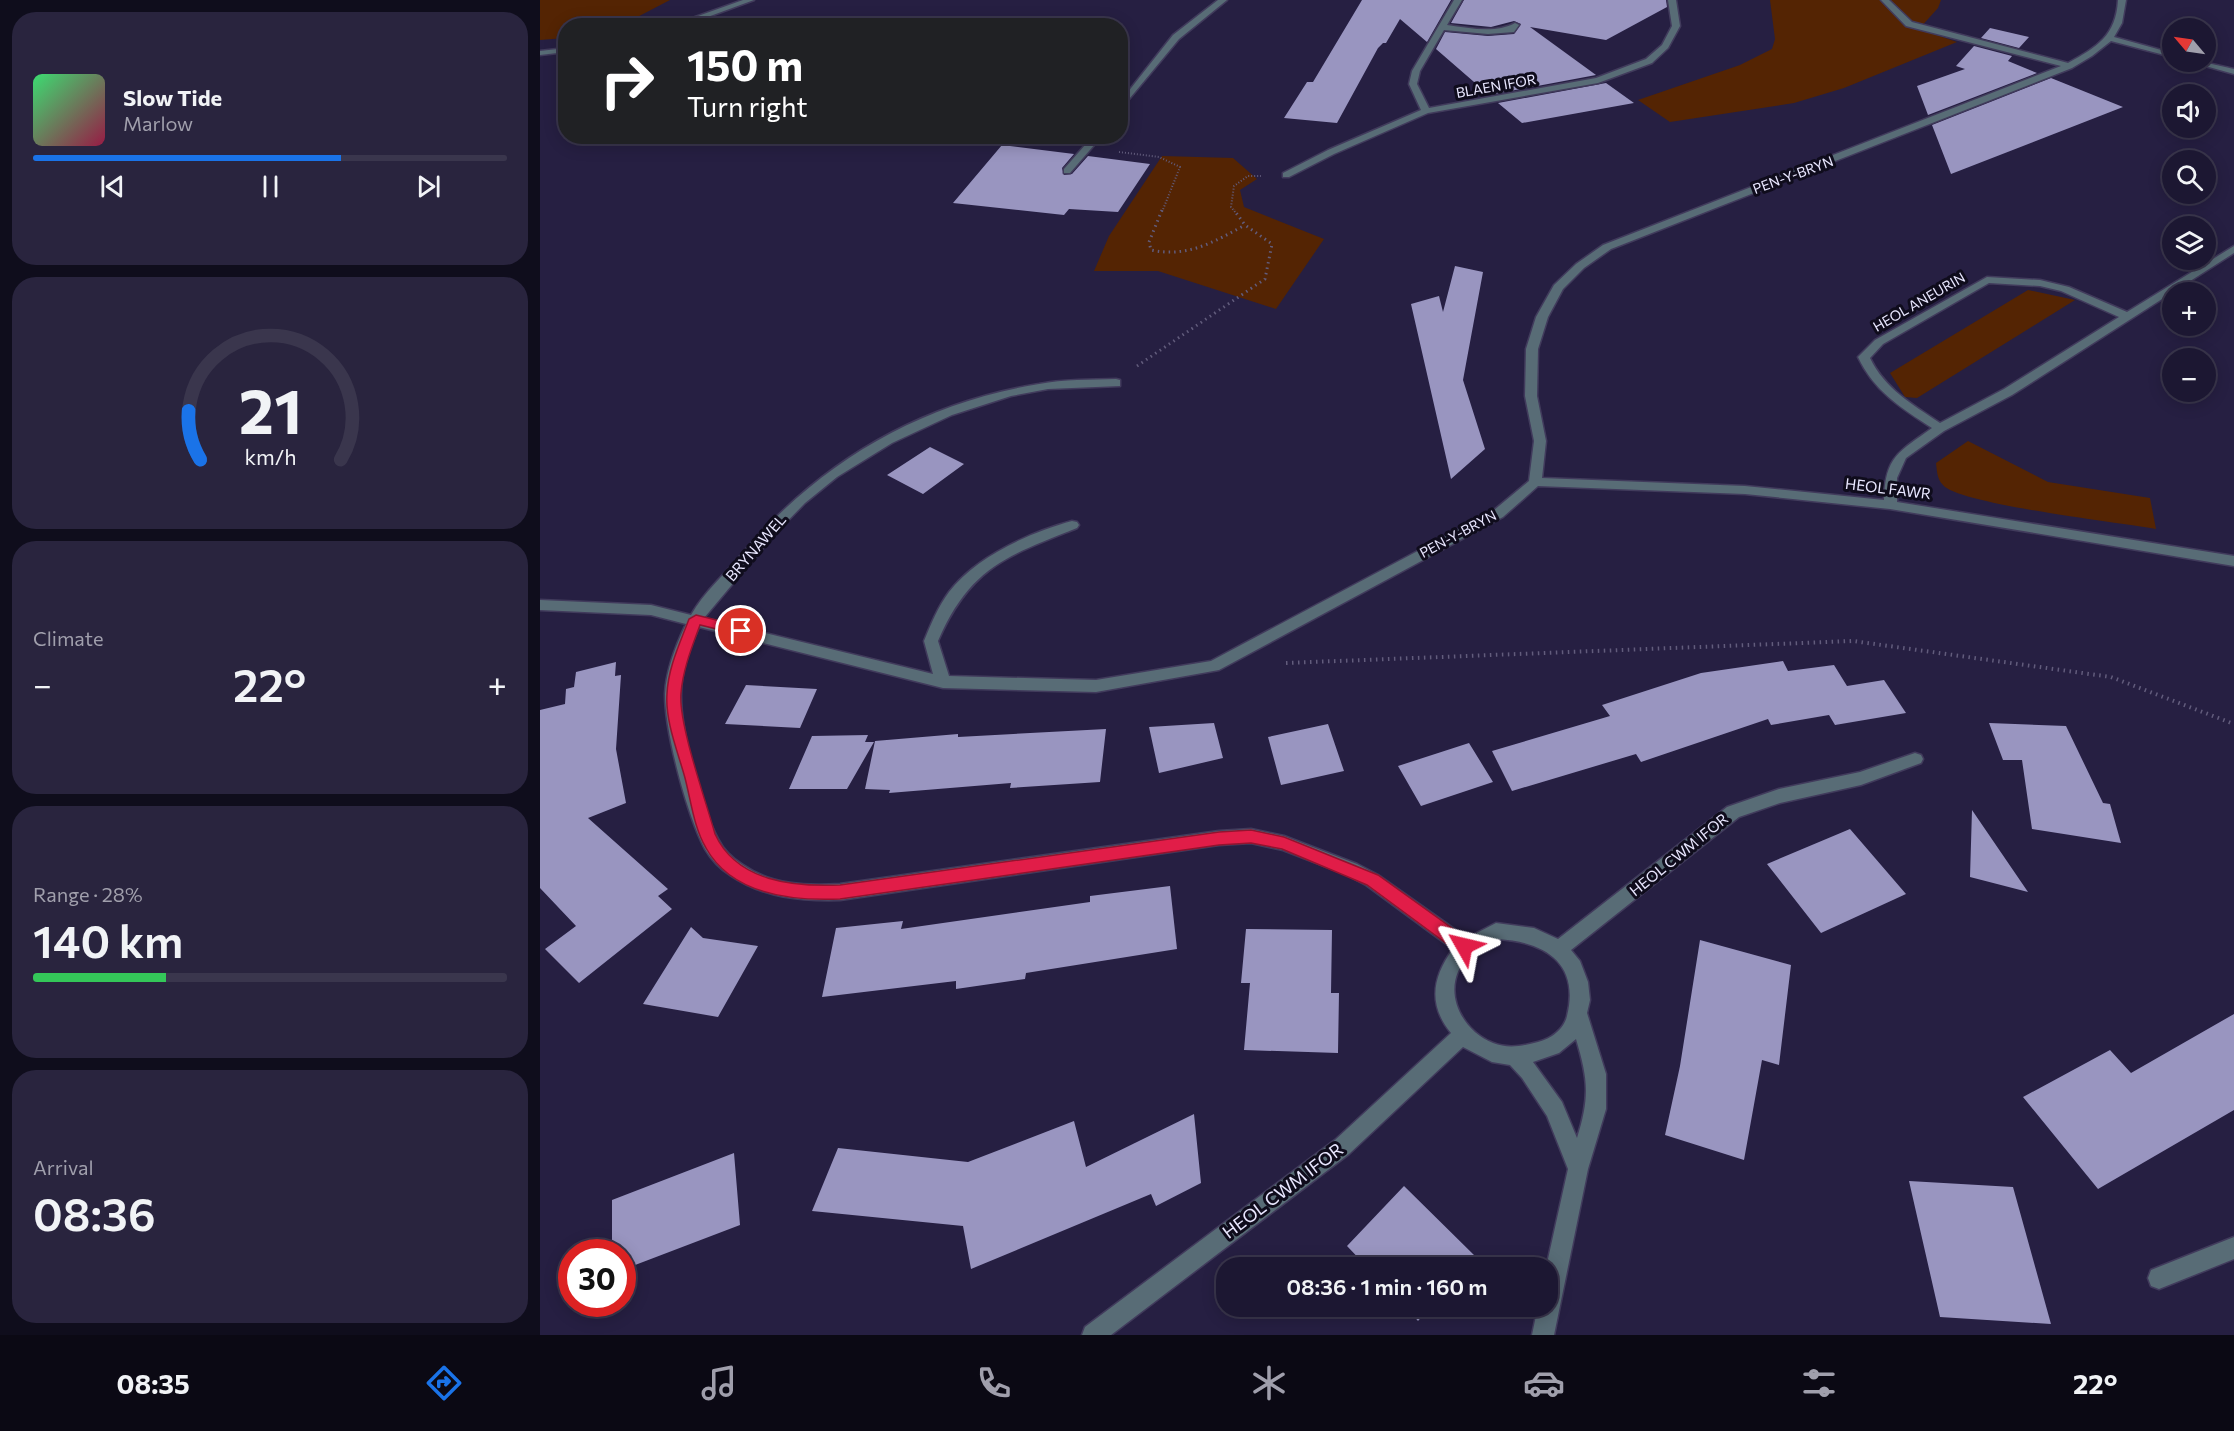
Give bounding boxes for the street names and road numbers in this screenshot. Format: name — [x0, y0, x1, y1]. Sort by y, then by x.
street label: BLAEN IFOR — [1455, 70, 1537, 101]
street label: PEN-Y-BRYN — [1750, 152, 1835, 197]
street label: HEOL ANEURIN — [1870, 268, 1968, 335]
street label: HEOL FAWR — [1844, 474, 1932, 502]
street label: PEN-Y-BRYN — [1416, 506, 1499, 561]
street label: BRYNAWEL — [721, 510, 789, 584]
street label: HEOL CWM IFOR — [1626, 809, 1731, 899]
street label: HEOL CWM IFOR — [1218, 1138, 1347, 1243]

